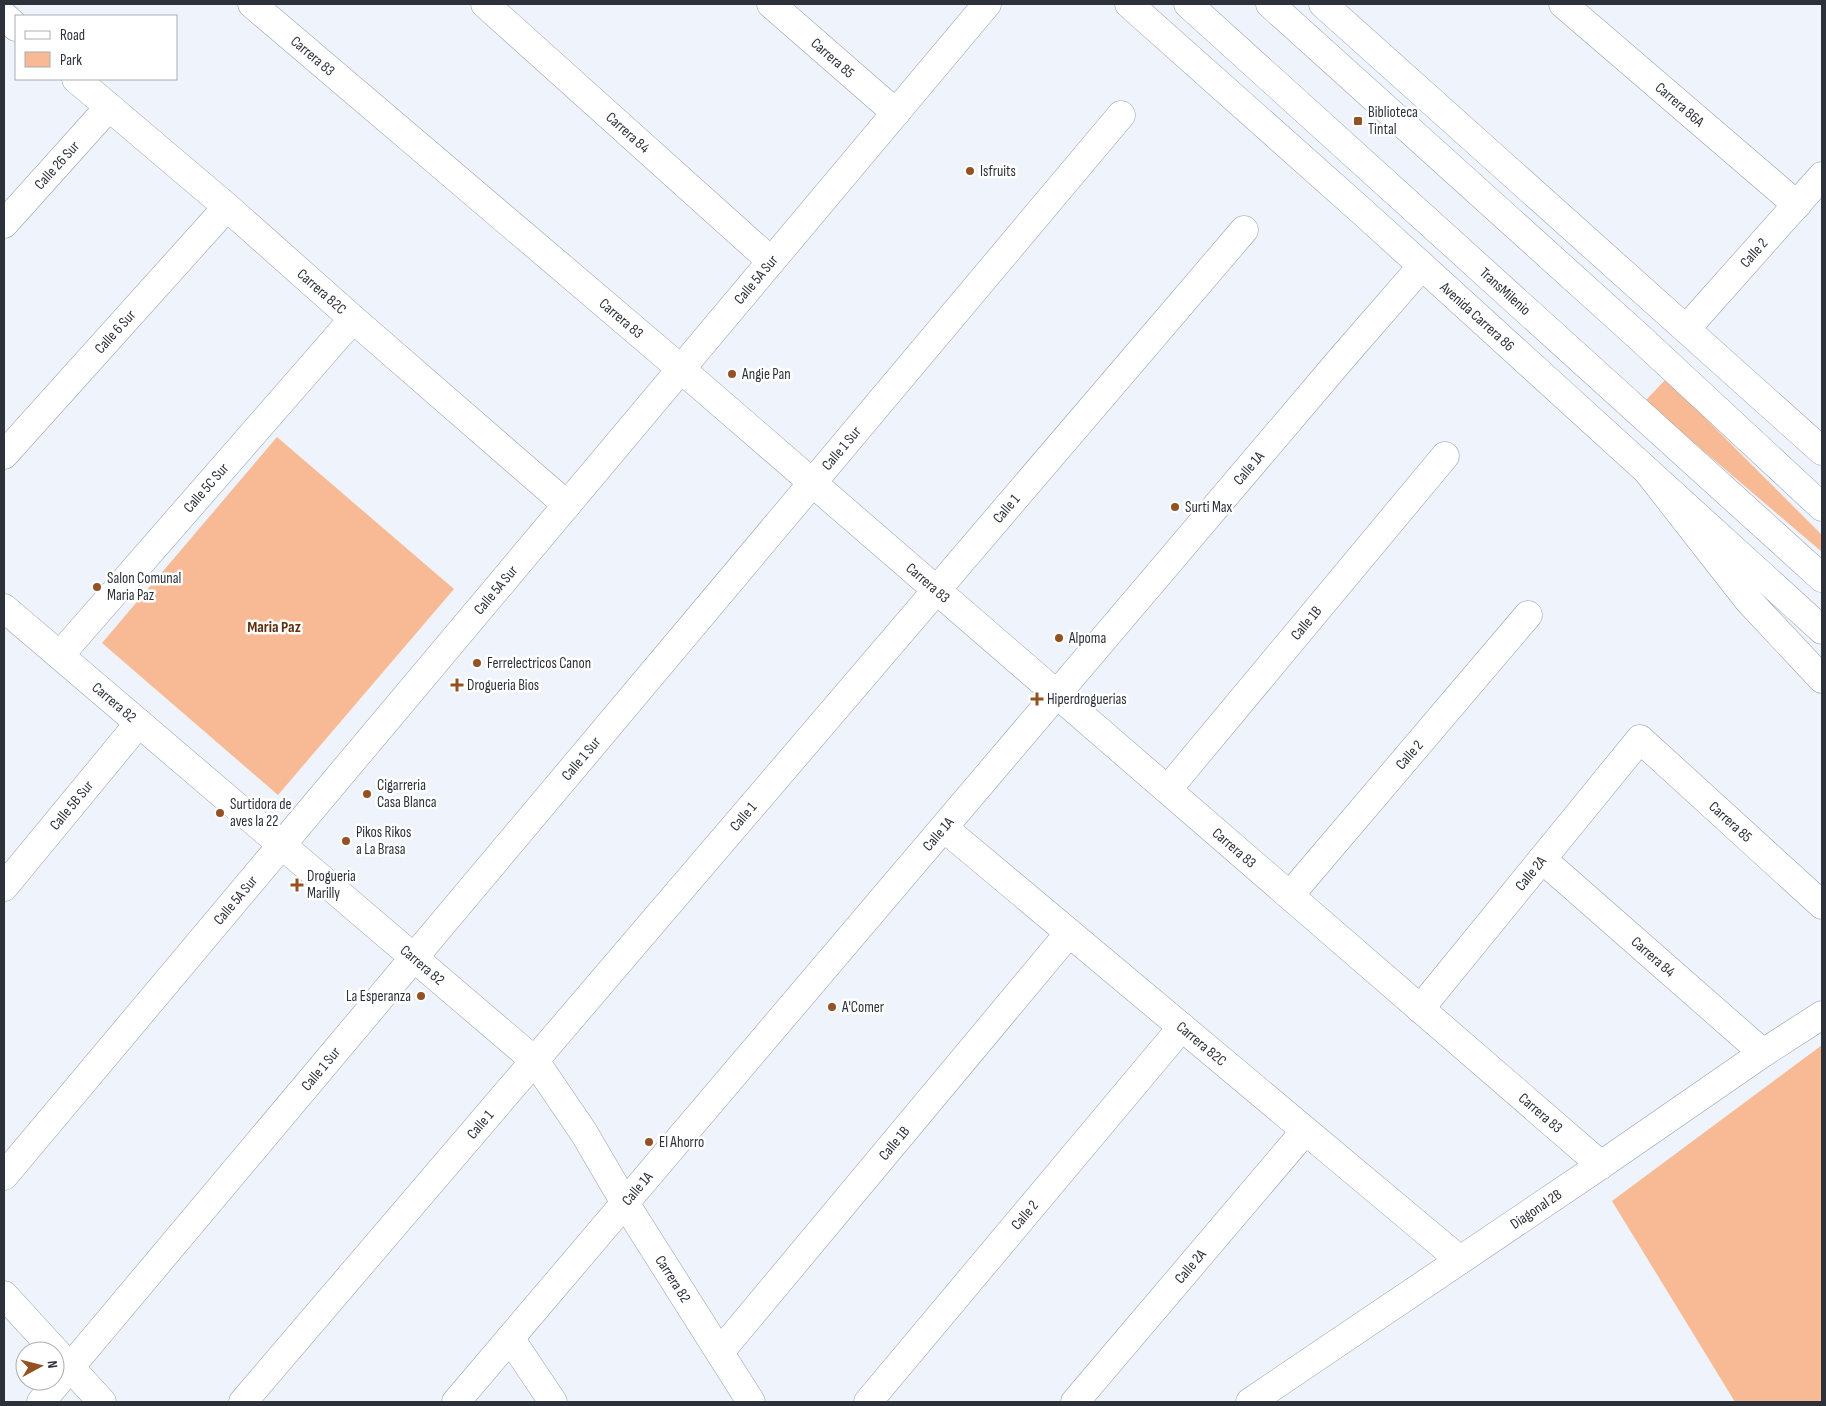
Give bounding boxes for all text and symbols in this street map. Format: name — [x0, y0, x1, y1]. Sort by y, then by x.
legend — [15, 15, 178, 80]
text: Road — [60, 26, 85, 45]
street label: Carrera 83 — [287, 32, 339, 80]
street label: Carrera 85 — [807, 34, 858, 83]
text: Park — [60, 51, 82, 70]
street label: Carrera 86A — [1651, 78, 1709, 132]
place label: Biblioteca Tintal — [1368, 103, 1418, 139]
street label: Carrera 84 — [602, 108, 653, 157]
marker: Biblioteca Tintal — [1352, 115, 1364, 127]
street label: Calle 26 Sur — [30, 137, 84, 194]
place label: Isfruits — [980, 162, 1016, 181]
marker: Isfruits — [964, 165, 976, 177]
street label: Calle 2 — [1736, 234, 1772, 272]
street label: Calle 5A Sur — [730, 251, 783, 308]
street label: TransMilenio — [1475, 264, 1535, 320]
street label: Carrera 82C — [293, 265, 350, 319]
street label: Avenida Carrera 86 — [1435, 277, 1518, 356]
street label: Carrera 83 — [595, 294, 647, 343]
street label: Calle 6 Sur — [91, 305, 141, 358]
place label: Angie Pan — [741, 365, 791, 384]
marker: Angie Pan — [726, 368, 738, 380]
street label: Calle 1 Sur — [818, 422, 866, 474]
street label: Calle 1A — [1229, 447, 1269, 489]
street label: Calle 5C Sur — [180, 459, 233, 517]
street label: Calle 1 — [989, 490, 1025, 527]
place label: Surti Max — [1185, 498, 1233, 517]
marker: Surti Max — [1169, 501, 1181, 513]
street label: Carrera 83 — [902, 559, 954, 607]
street label: Calle 5A Sur — [470, 561, 523, 619]
place label: Salon Comunal Maria Paz — [107, 569, 181, 605]
marker: Salon Comunal Maria Paz — [91, 581, 103, 593]
street label: Calle 1B — [1287, 602, 1326, 644]
district label: Maria Paz — [247, 618, 301, 637]
place label: Alpoma — [1068, 629, 1106, 648]
marker: Alpoma — [1053, 632, 1065, 644]
place label: Ferrelectricos Canon — [487, 654, 591, 673]
marker: Ferrelectricos Canon — [471, 657, 483, 669]
place label: Drogueria Bios — [467, 676, 539, 695]
street label: Carrera 82 — [88, 678, 140, 727]
marker: Drogueria Bios — [451, 679, 463, 691]
place label: Hiperdroguerias — [1047, 690, 1127, 709]
marker: Hiperdroguerias — [1031, 693, 1043, 705]
street label: Calle 1 Sur — [558, 733, 606, 785]
street label: Calle 2 — [1392, 736, 1427, 774]
street label: Calle 5B Sur — [46, 776, 98, 834]
place label: Cigarreria Casa Blanca — [377, 776, 437, 812]
marker: Cigarreria Casa Blanca — [361, 788, 373, 800]
place label: Surtidora de aves la 22 — [230, 795, 292, 831]
street label: Calle 1 — [726, 798, 762, 835]
street label: Carrera 85 — [1705, 798, 1756, 847]
marker: Surtidora de aves la 22 — [214, 807, 226, 819]
street label: Calle 1A — [919, 813, 959, 855]
place label: Pikos Rikos a La Brasa — [356, 823, 411, 859]
street label: Carrera 83 — [1208, 824, 1260, 872]
marker: Pikos Rikos a La Brasa — [340, 835, 352, 847]
street label: Calle 2A — [1511, 852, 1551, 895]
place label: Drogueria Marilly — [307, 867, 356, 903]
street label: Calle 5A Sur — [210, 871, 262, 929]
marker: Drogueria Marilly — [291, 879, 303, 891]
street label: Carrera 84 — [1627, 933, 1679, 982]
street label: Carrera 82 — [396, 941, 448, 990]
place label: La Esperanza — [346, 987, 411, 1006]
marker: La Esperanza — [415, 990, 427, 1002]
place label: A'Comer — [841, 998, 885, 1017]
marker: A'Comer — [826, 1001, 838, 1013]
street label: Carrera 82C — [1172, 1018, 1230, 1071]
street label: Calle 1 Sur — [297, 1043, 345, 1095]
street label: Carrera 83 — [1514, 1089, 1566, 1137]
street label: Calle 1 — [463, 1106, 499, 1143]
street label: Calle 1B — [875, 1122, 914, 1164]
place label: El Ahorro — [659, 1133, 704, 1152]
marker: El Ahorro — [643, 1136, 655, 1148]
street label: Calle 1A — [618, 1167, 658, 1210]
street label: Diagonal 2B — [1507, 1185, 1566, 1234]
street label: Calle 2 — [1007, 1196, 1043, 1234]
street label: Calle 2A — [1171, 1245, 1211, 1288]
street label: Carrera 82 — [651, 1252, 695, 1306]
north arrow — [15, 1341, 65, 1391]
text: N — [44, 1360, 61, 1369]

